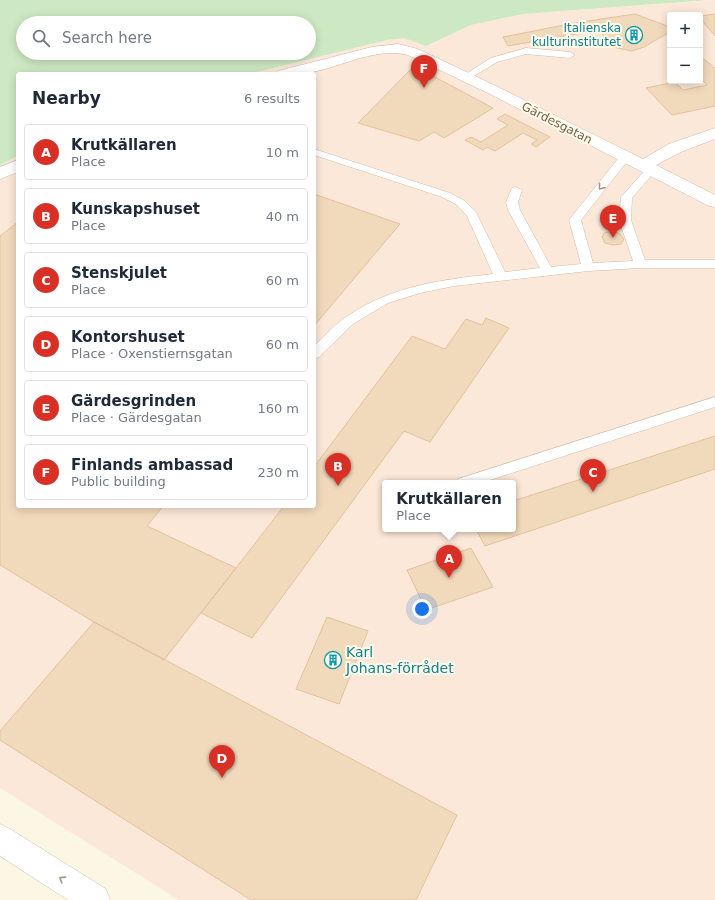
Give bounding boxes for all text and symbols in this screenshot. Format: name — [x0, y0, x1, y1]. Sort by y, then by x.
map controls — [667, 12, 703, 84]
button: + — [667, 12, 703, 48]
search box — [16, 16, 316, 60]
place label: Italienska kulturinstitutet — [532, 21, 621, 49]
building icon: Italienska kulturinstitutet — [624, 25, 644, 45]
icon: search — [30, 27, 52, 49]
text: Search here — [62, 29, 152, 47]
button: − — [667, 48, 703, 84]
pin: F — [411, 55, 437, 88]
text: Nearby — [32, 88, 101, 108]
text: 6 results — [244, 91, 300, 106]
street label: Gärdesgatan — [519, 99, 595, 147]
text: Krutkällaren — [71, 136, 177, 154]
text: A — [41, 145, 51, 160]
text: 10 m — [266, 145, 299, 160]
text: Place — [71, 154, 106, 169]
one-way arrow — [599, 183, 606, 190]
text: Kunskapshuset — [71, 200, 200, 218]
pin: E — [600, 205, 626, 238]
text: B — [41, 209, 51, 224]
text: 40 m — [266, 209, 299, 224]
text: Place — [71, 218, 106, 233]
text: Stenskjulet — [71, 264, 167, 282]
text: C — [41, 273, 51, 288]
text: 60 m — [266, 273, 299, 288]
text: Place — [71, 282, 106, 297]
text: Kontorshuset — [71, 328, 185, 346]
text: D — [41, 337, 51, 352]
text: 60 m — [266, 337, 299, 352]
text: Place · Oxenstiernsgatan — [71, 346, 233, 361]
text: Gärdesgrinden — [71, 392, 196, 410]
text: E — [42, 401, 50, 416]
text: 160 m — [257, 401, 299, 416]
text: Place · Gärdesgatan — [71, 410, 202, 425]
pin: B — [325, 453, 351, 486]
text: Finlands ambassad — [71, 456, 233, 474]
pin: C — [580, 459, 606, 492]
text: F — [42, 465, 50, 480]
text: 230 m — [257, 465, 299, 480]
text: Public building — [71, 474, 166, 489]
popup — [382, 480, 516, 532]
text: Krutkällaren — [396, 490, 502, 508]
text: Place — [396, 508, 431, 523]
pin: A — [436, 545, 462, 578]
your location — [412, 599, 432, 619]
place label: Karl Johans-förrådet — [345, 644, 454, 676]
building icon: Karl Johans-förrådet — [323, 650, 343, 670]
pin: D — [209, 745, 235, 778]
one-way arrow — [59, 876, 66, 884]

